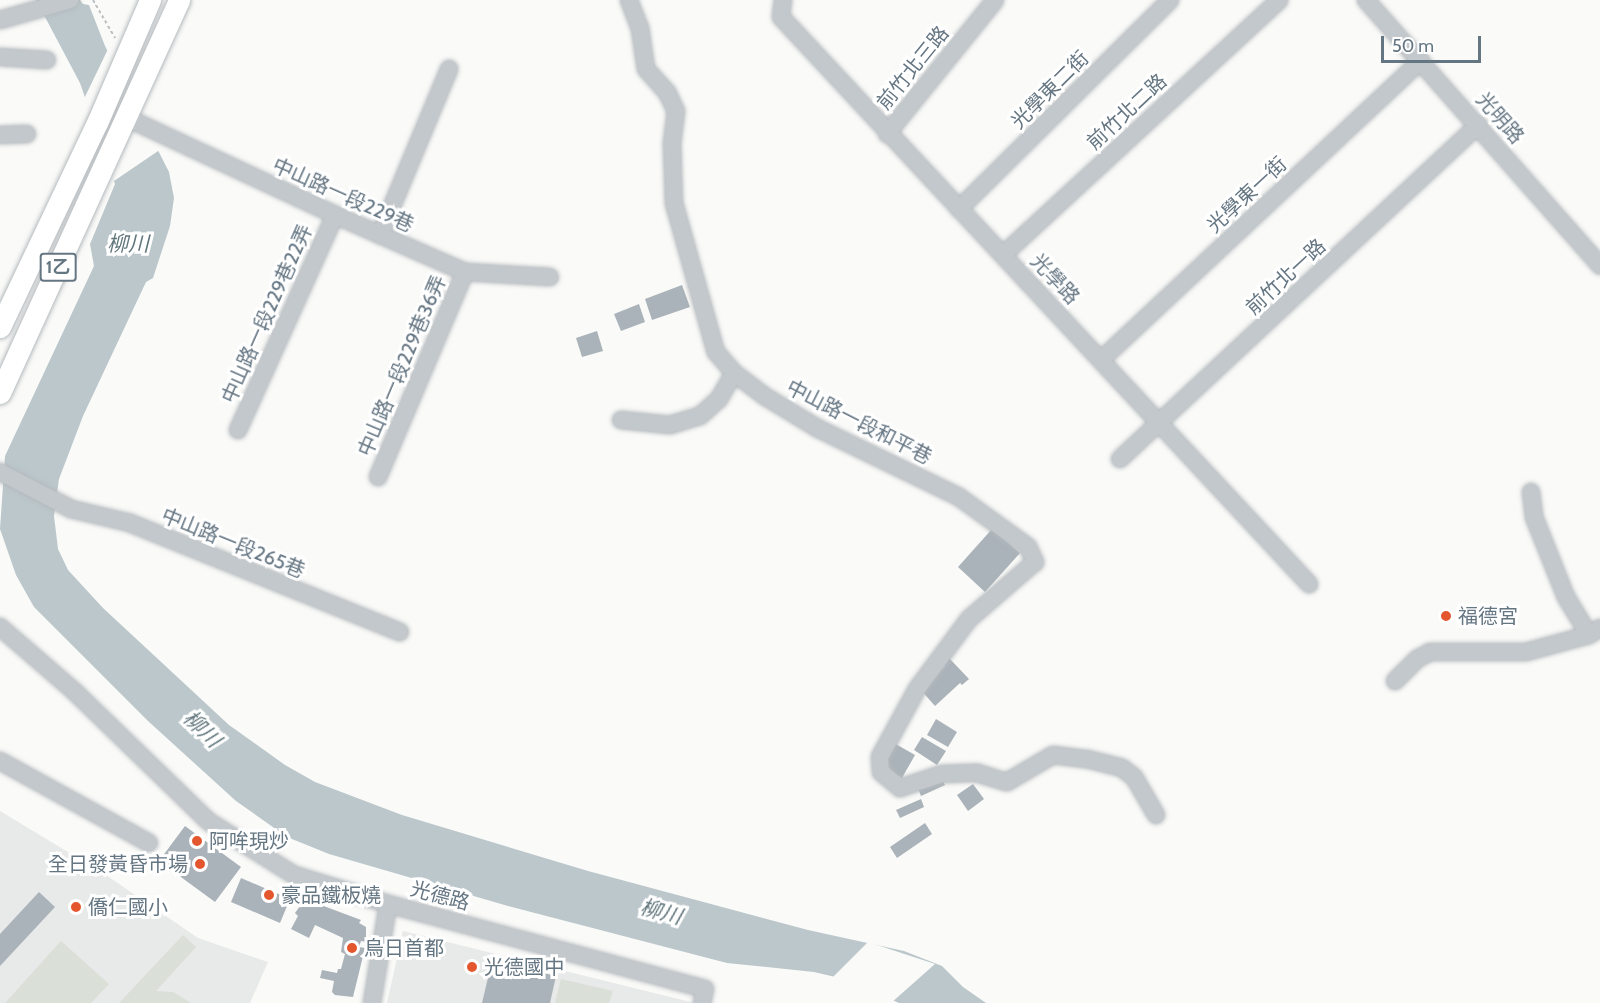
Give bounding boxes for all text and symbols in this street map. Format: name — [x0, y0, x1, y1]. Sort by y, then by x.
street label: 前竹北三路 — [872, 22, 954, 114]
scale bar — [1384, 24, 1484, 62]
text: 50 m — [1392, 35, 1434, 57]
street label: 光學東二街 — [1006, 46, 1094, 134]
street label: 前竹北二路 — [1082, 69, 1172, 155]
street label: 光明路 — [1471, 87, 1529, 149]
street label: 光學東一街 — [1202, 152, 1292, 238]
street label: 中山路一段229巷 — [269, 153, 417, 237]
street label: 中山路一段229巷22弄 — [217, 221, 317, 407]
water label: 柳川 — [107, 231, 149, 257]
street label: 前竹北一路 — [1241, 234, 1331, 320]
street label: 光學路 — [1026, 249, 1084, 309]
road number: 1乙 — [38, 252, 78, 282]
street label: 中山路一段229巷36弄 — [353, 272, 451, 460]
street label: 中山路一段和平巷 — [782, 375, 936, 469]
street label: 中山路一段265巷 — [158, 503, 308, 583]
place label: 福德宮 — [1458, 604, 1518, 628]
marker: 福德宮 — [1439, 609, 1453, 623]
water label: 柳川 — [178, 705, 226, 753]
place label: 阿哞現炒 — [209, 829, 289, 853]
marker: 阿哞現炒 — [190, 834, 204, 848]
place label: 全日發黃昏市場 — [48, 852, 188, 876]
marker: 全日發黃昏市場 — [193, 857, 207, 871]
street label: 光德路 — [408, 877, 472, 915]
place label: 豪品鐵板燒 — [281, 883, 381, 907]
marker: 豪品鐵板燒 — [262, 888, 276, 902]
water label: 柳川 — [637, 894, 685, 930]
place label: 僑仁國小 — [88, 895, 168, 919]
marker: 僑仁國小 — [69, 900, 83, 914]
place label: 烏日首都 — [364, 936, 444, 960]
marker: 烏日首都 — [345, 941, 359, 955]
place label: 光德國中 — [484, 955, 564, 979]
marker: 光德國中 — [465, 960, 479, 974]

